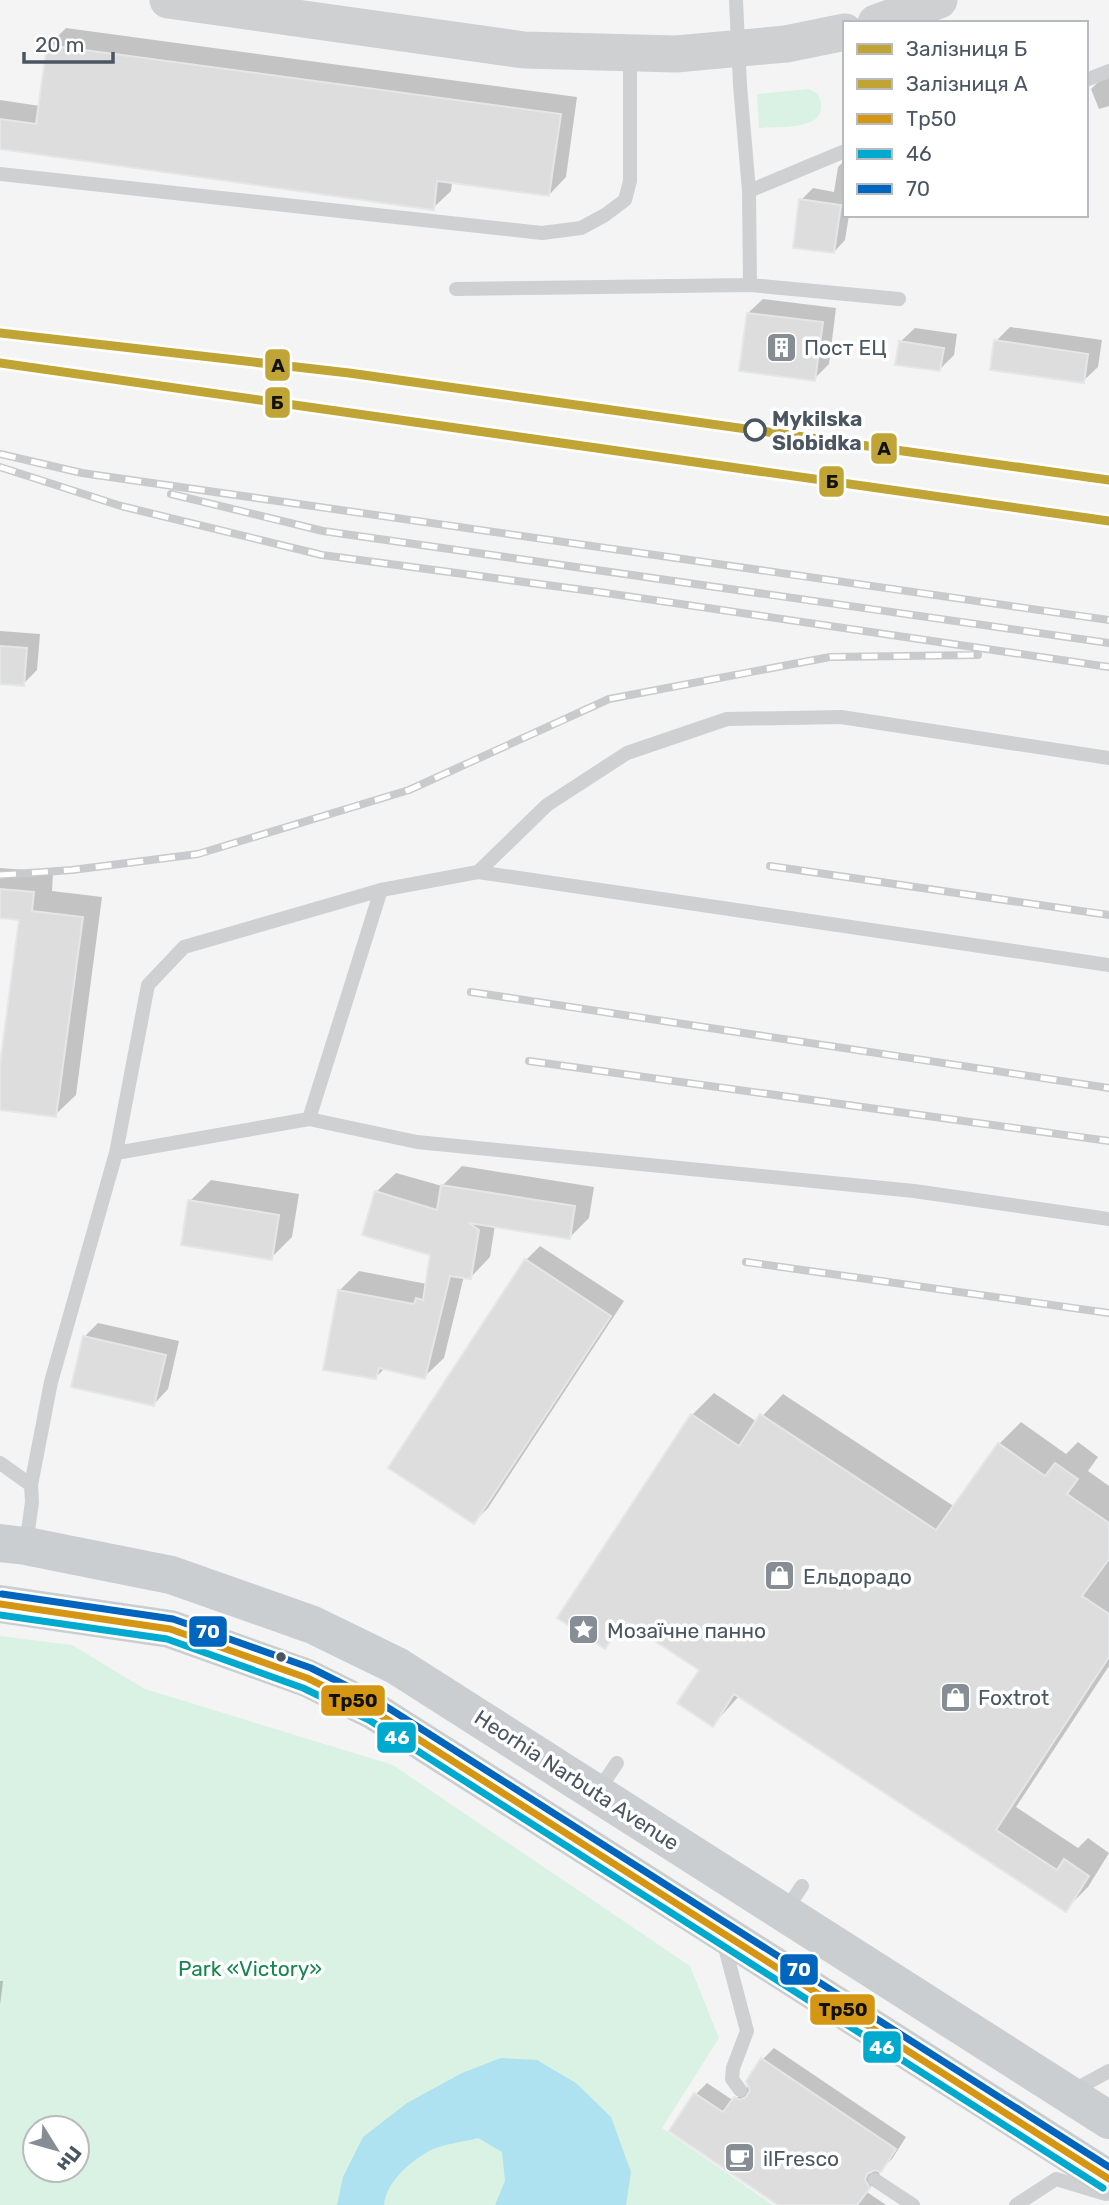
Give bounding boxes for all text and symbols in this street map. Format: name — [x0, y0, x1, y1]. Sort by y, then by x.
scale bar — [24, 21, 114, 65]
legend — [843, 21, 1088, 217]
text: 20 m — [35, 32, 84, 57]
text: Залізниця Б — [906, 36, 1027, 61]
text: Залізниця A — [906, 71, 1028, 96]
text: Тр50 — [906, 106, 956, 131]
text: 46 — [906, 141, 932, 166]
text: 70 — [906, 176, 930, 201]
building icon: Пост ЕЦ — [764, 330, 798, 364]
place label: Пост ЕЦ — [804, 335, 887, 360]
line badge: A — [264, 348, 291, 382]
text: A — [271, 354, 285, 377]
line badge: Б — [264, 386, 291, 419]
text: Б — [271, 391, 284, 414]
place label: Mykilska Slobidka — [772, 406, 862, 455]
marker: Mykilska Slobidka — [744, 419, 766, 441]
line badge: A — [870, 432, 898, 465]
text: A — [877, 437, 891, 460]
line badge: Б — [818, 465, 845, 498]
text: Б — [826, 470, 839, 493]
shop icon: Ельдорадо — [763, 1559, 797, 1593]
place label: Ельдорадо — [803, 1564, 912, 1589]
place icon: Мозаїчне панно — [567, 1613, 601, 1647]
line badge: 70 — [188, 1615, 228, 1648]
place label: Мозаїчне панно — [607, 1618, 766, 1643]
text: 70 — [196, 1620, 220, 1643]
unlabelled marker — [274, 1650, 288, 1664]
shop icon: Foxtrot — [938, 1680, 972, 1714]
line badge: Тр50 — [320, 1684, 386, 1717]
place label: Foxtrot — [978, 1685, 1049, 1710]
text: Тр50 — [328, 1689, 378, 1712]
street label: Heorhia Narbuta Avenue — [470, 1705, 684, 1855]
line badge: 46 — [376, 1721, 417, 1754]
text: 46 — [384, 1726, 410, 1749]
line badge: 70 — [779, 1953, 819, 1986]
park label: Park «Victory» — [178, 1956, 322, 1981]
text: 70 — [787, 1958, 811, 1981]
line badge: Тр50 — [809, 1993, 876, 2026]
text: Тр50 — [818, 1998, 868, 2021]
line badge: 46 — [862, 2030, 902, 2064]
text: 46 — [869, 2036, 895, 2059]
north arrow — [21, 2114, 91, 2184]
cafe icon: ilFresco — [723, 2141, 757, 2175]
text: Пн — [52, 2142, 86, 2176]
place label: ilFresco — [763, 2146, 839, 2171]

